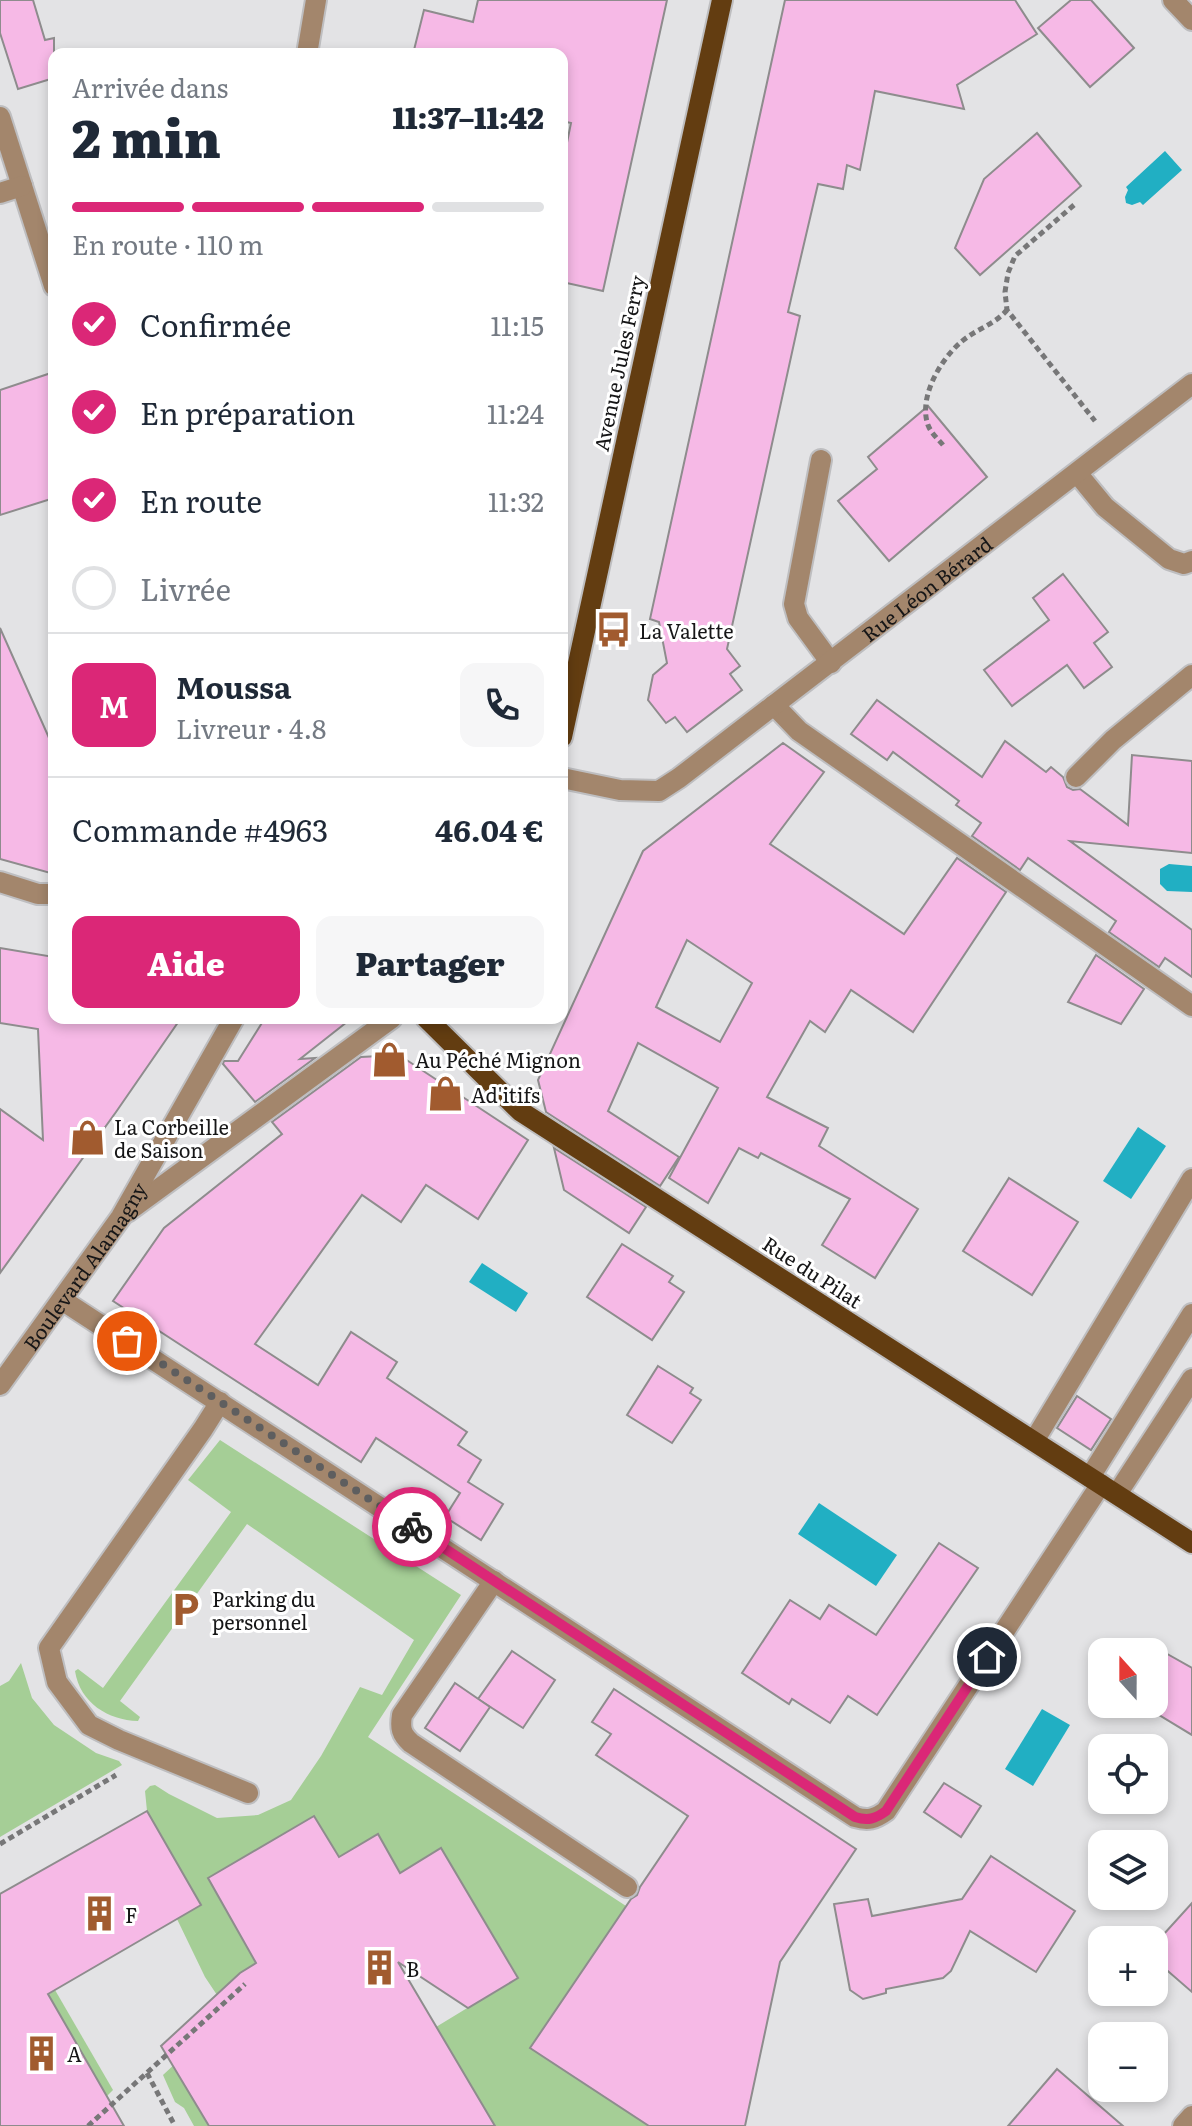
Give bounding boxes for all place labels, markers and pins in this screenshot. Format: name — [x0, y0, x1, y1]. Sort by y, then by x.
bus stop icon: La Valette — [594, 611, 632, 649]
place label: La Valette — [639, 615, 734, 645]
shop icon: Au Péché Mignon — [370, 1040, 408, 1078]
place label: Au Péché Mignon — [415, 1044, 581, 1074]
shop icon: Ad'itifs — [426, 1075, 464, 1113]
place label: Ad'itifs — [471, 1079, 540, 1109]
place label: La Corbeille de Saison — [114, 1111, 229, 1164]
shop icon: La Corbeille de Saison — [69, 1119, 107, 1157]
pin — [93, 1307, 161, 1375]
place label: Parking du personnel — [212, 1583, 316, 1636]
parking icon: Parking du personnel — [167, 1591, 205, 1629]
pin — [953, 1623, 1021, 1691]
building icon: F — [80, 1895, 118, 1933]
place label: F — [125, 1899, 137, 1929]
building icon: B — [361, 1949, 399, 1987]
place label: B — [406, 1953, 419, 1983]
building icon: A — [22, 2034, 60, 2072]
place label: A — [67, 2038, 82, 2068]

